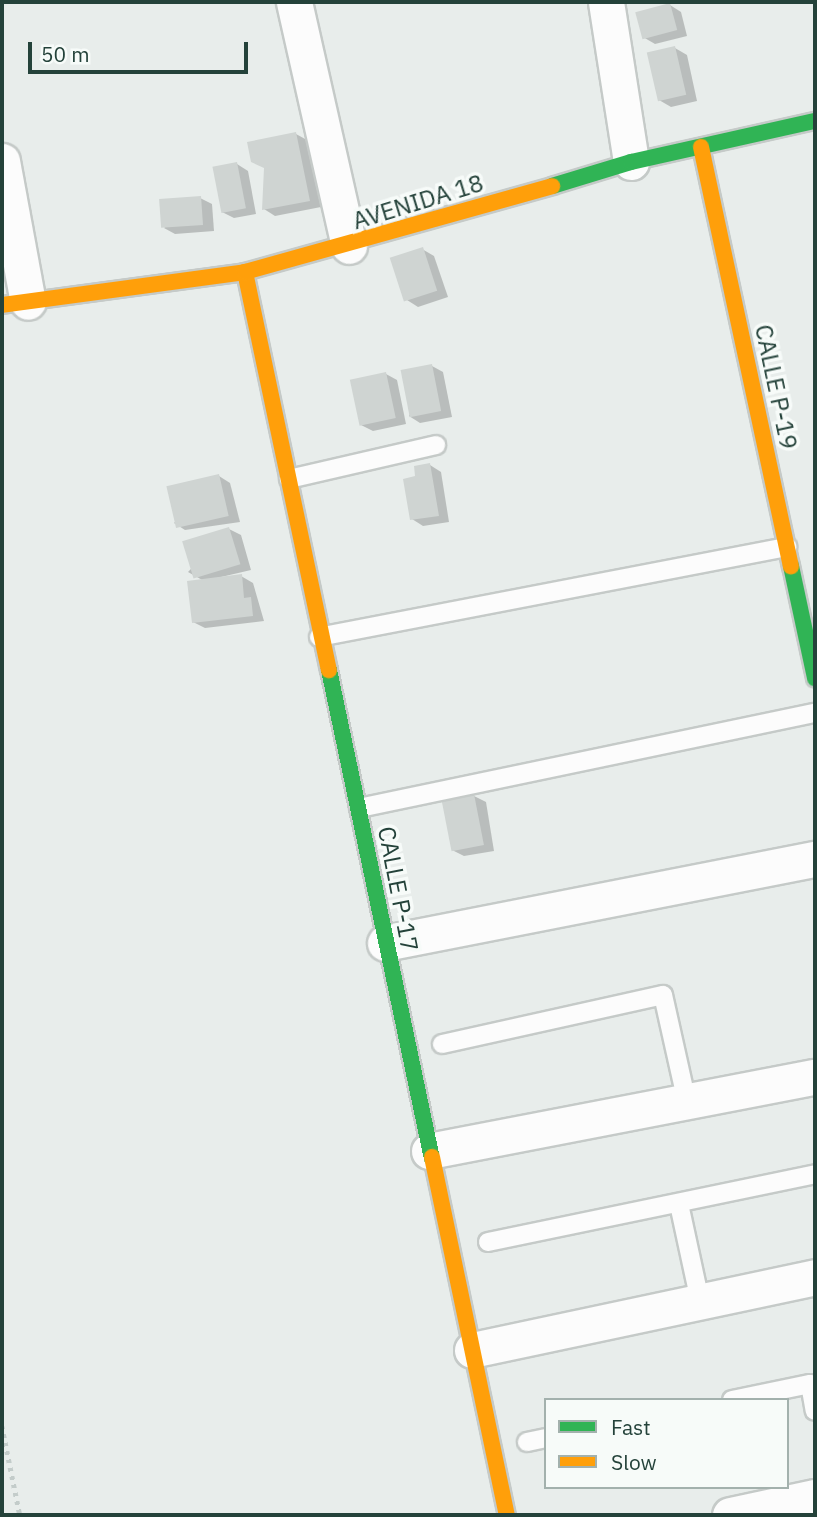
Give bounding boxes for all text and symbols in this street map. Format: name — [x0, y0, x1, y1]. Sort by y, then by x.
scale bar — [32, 28, 252, 72]
text: 50 m — [41, 40, 90, 68]
street label: AVENIDA 18 — [349, 168, 487, 236]
street label: CALLE P-19 — [749, 322, 803, 452]
street label: CALLE P-17 — [372, 824, 424, 954]
legend — [544, 1398, 789, 1489]
text: Fast — [611, 1413, 651, 1441]
text: Slow — [611, 1448, 657, 1476]

